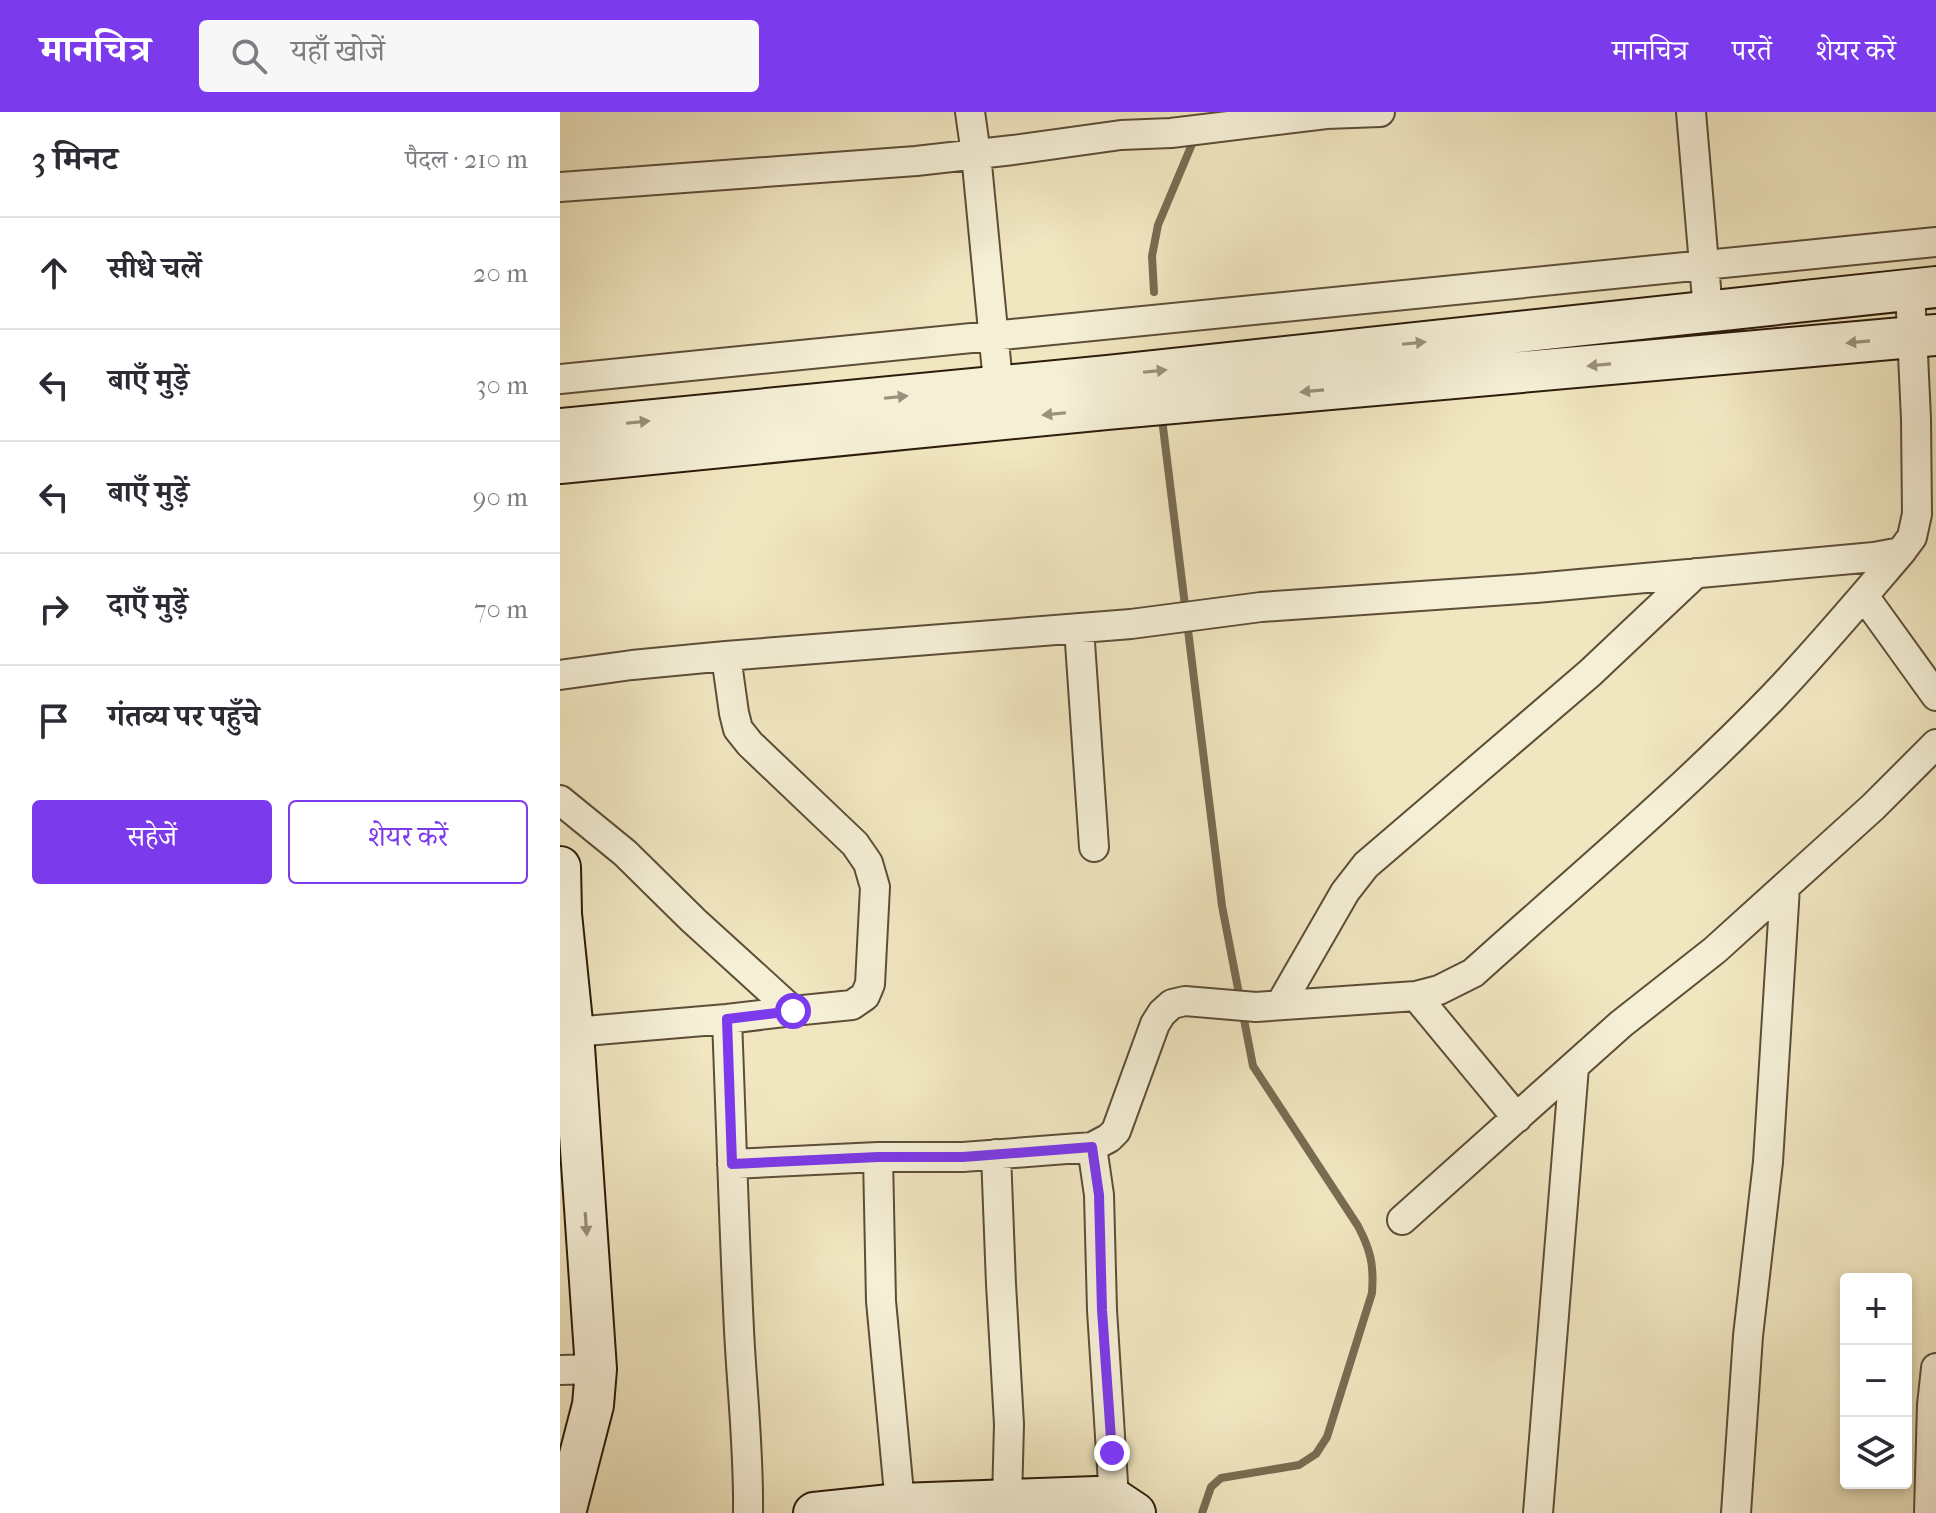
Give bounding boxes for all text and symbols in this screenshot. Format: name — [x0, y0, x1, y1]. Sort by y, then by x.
search box — [199, 20, 759, 92]
text: मानचित्र — [40, 27, 151, 72]
icon: search — [227, 34, 271, 78]
text: यहाँ खोजें — [291, 34, 385, 69]
text: मानचित्र — [1612, 34, 1688, 67]
text: परतें — [1732, 34, 1772, 67]
text: शेयर करें — [1816, 34, 1896, 67]
text: 3 मिनट — [32, 139, 118, 179]
text: पैदल · 210 m — [405, 144, 528, 175]
icon: ahead — [32, 251, 76, 295]
text: सीधे चलें — [108, 251, 201, 286]
text: 20 m — [473, 258, 528, 289]
one-way arrow — [1402, 336, 1427, 349]
one-way arrow — [1845, 336, 1870, 349]
one-way arrow — [1586, 359, 1611, 372]
icon: left — [32, 363, 76, 407]
text: बाएँ मुड़ें — [108, 363, 189, 398]
one-way arrow — [1143, 364, 1168, 377]
text: 30 m — [476, 370, 528, 401]
one-way arrow — [1300, 384, 1325, 397]
one-way arrow — [884, 390, 909, 403]
one-way arrow — [1041, 408, 1066, 421]
one-way arrow — [626, 415, 651, 428]
icon: left — [32, 475, 76, 519]
text: बाएँ मुड़ें — [108, 475, 189, 510]
text: 90 m — [473, 482, 528, 513]
icon: right — [32, 587, 76, 631]
text: दाएँ मुड़ें — [108, 587, 188, 622]
text: 70 m — [474, 594, 528, 625]
icon: arrive — [32, 699, 76, 743]
text: गंतव्य पर पहुँचे — [108, 699, 260, 734]
button: सहेजें — [32, 800, 272, 884]
button: शेयर करें — [288, 800, 528, 884]
route start — [775, 993, 811, 1029]
one-way arrow — [580, 1212, 593, 1237]
map controls — [1840, 1273, 1912, 1489]
button: + — [1840, 1273, 1912, 1345]
button: − — [1840, 1345, 1912, 1417]
button: layers — [1840, 1417, 1912, 1489]
route end — [1094, 1435, 1130, 1471]

